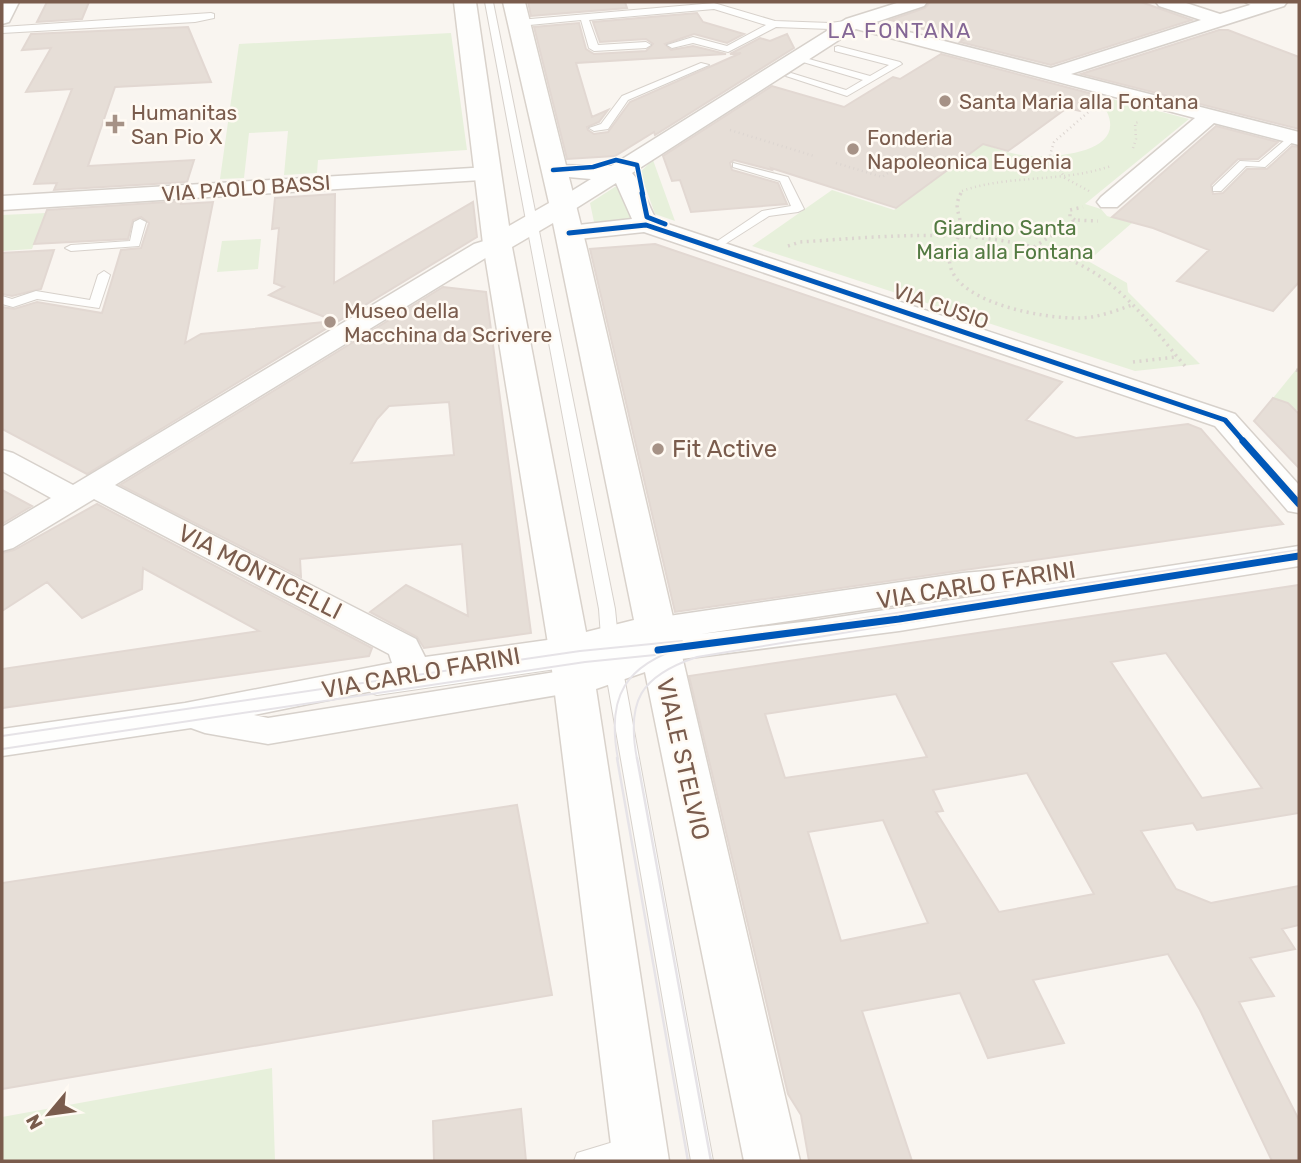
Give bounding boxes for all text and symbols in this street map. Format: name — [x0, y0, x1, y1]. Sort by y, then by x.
district label: LA FONTANA — [828, 18, 972, 43]
place label: Santa Maria alla Fontana — [959, 89, 1199, 114]
marker: Santa Maria alla Fontana — [937, 93, 953, 109]
place label: Humanitas San Pio X — [131, 100, 237, 149]
marker: Humanitas San Pio X — [105, 114, 125, 134]
place label: Fonderia Napoleonica Eugenia — [867, 125, 1072, 174]
marker: Fonderia Napoleonica Eugenia — [845, 141, 861, 157]
street label: VIA PAOLO BASSI — [161, 170, 331, 206]
park label: Giardino Santa Maria alla Fontana — [916, 215, 1094, 264]
street label: VIA CUSIO — [890, 278, 992, 334]
place label: Museo della Macchina da Scrivere — [344, 298, 552, 347]
marker: Museo della Macchina da Scrivere — [322, 314, 338, 330]
place label: Fit Active — [672, 435, 777, 463]
marker: Fit Active — [650, 441, 666, 457]
street label: VIA MONTICELLI — [173, 519, 347, 625]
street label: VIA CARLO FARINI — [874, 555, 1078, 615]
street label: VIA CARLO FARINI — [320, 642, 522, 704]
street label: VIALE STELVIO — [651, 675, 715, 843]
north arrow — [14, 1079, 84, 1149]
text: N — [21, 1110, 48, 1134]

